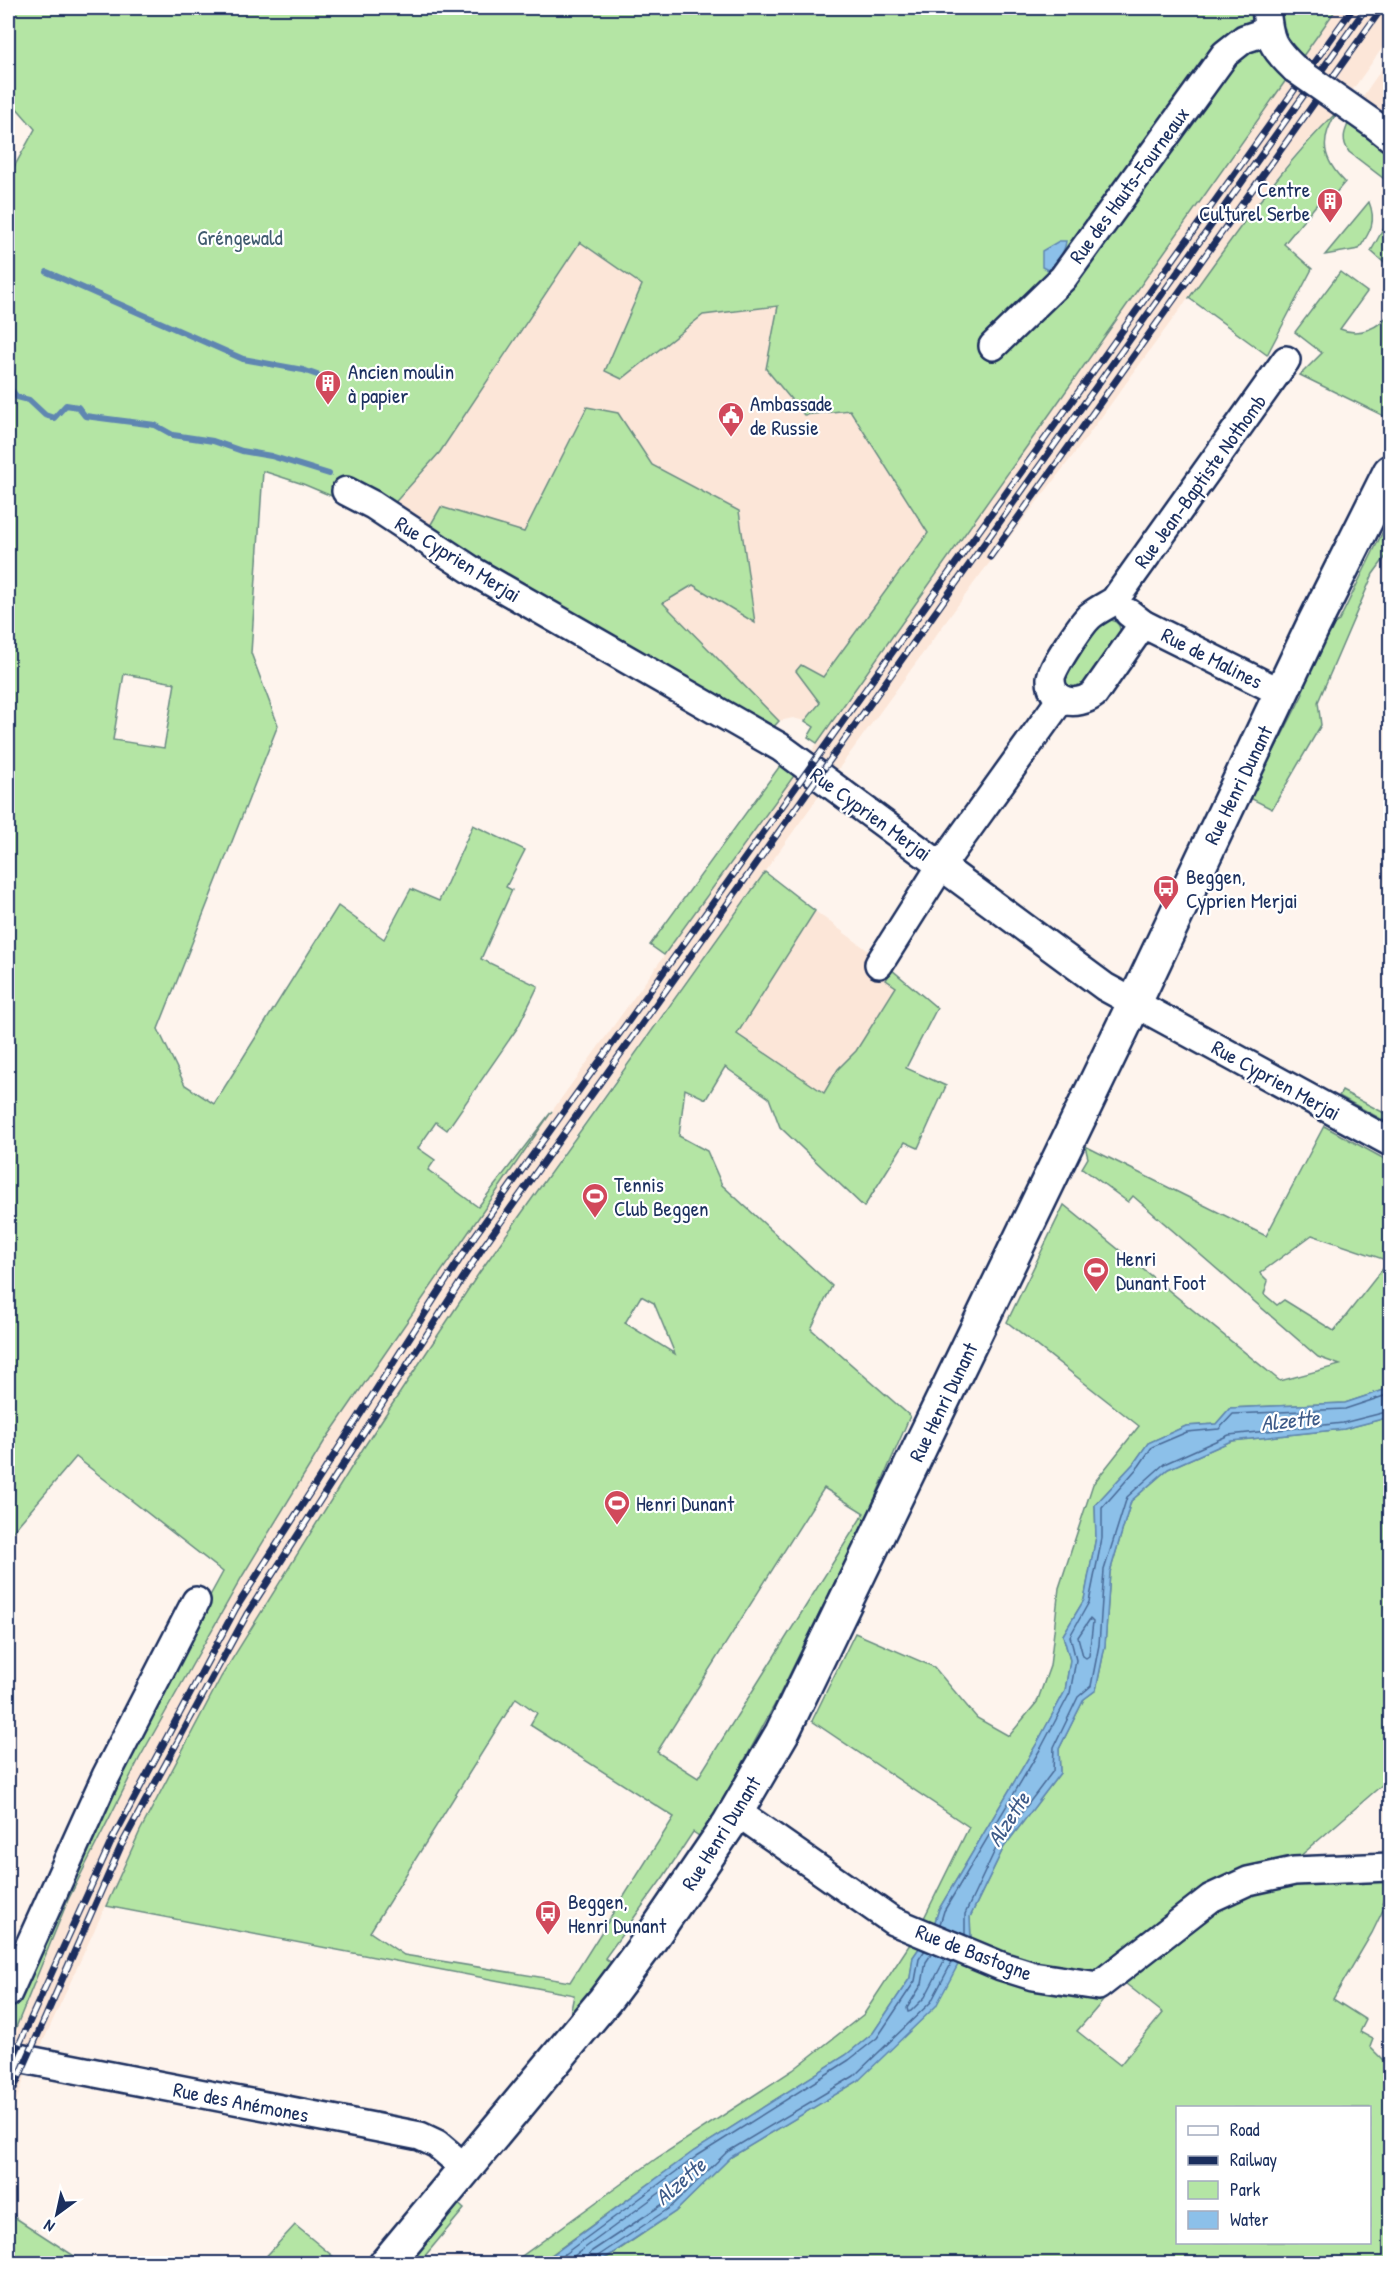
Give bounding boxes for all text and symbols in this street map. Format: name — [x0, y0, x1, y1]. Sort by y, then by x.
street label: Rue des Hauts-Fourneaux — [1062, 101, 1196, 269]
place label: Centre Culturel Serbe — [1199, 175, 1310, 228]
building icon: Centre Culturel Serbe — [1315, 186, 1345, 224]
park label: Gréngewald — [197, 223, 283, 252]
place label: Ancien moulin à papier — [348, 357, 454, 410]
building icon: Ancien moulin à papier — [313, 368, 343, 406]
street label: Rue Jean-Baptiste Nothomb — [1127, 388, 1273, 574]
place label: Ambassade de Russie — [750, 389, 832, 442]
public building icon: Ambassade de Russie — [716, 400, 746, 438]
street label: Rue Cyprien Merjai — [390, 509, 526, 609]
street label: Rue de Malines — [1157, 620, 1267, 696]
street label: Rue Henri Dunant — [1197, 720, 1280, 849]
street label: Rue Cyprien Merjai — [805, 760, 937, 868]
place label: Beggen, Cyprien Merjai — [1186, 862, 1298, 915]
bus stop icon: Beggen, Cyprien Merjai — [1151, 873, 1181, 911]
street label: Rue Cyprien Merjai — [1207, 1033, 1345, 1127]
place label: Tennis Club Beggen — [614, 1170, 709, 1223]
sports icon: Tennis Club Beggen — [580, 1181, 610, 1219]
place label: Henri Dunant Foot — [1116, 1244, 1206, 1297]
sports icon: Henri Dunant Foot — [1081, 1255, 1111, 1293]
street label: Rue Henri Dunant — [902, 1337, 985, 1466]
water label: Alzette — [1259, 1402, 1322, 1438]
sports icon: Henri Dunant — [602, 1488, 632, 1526]
place label: Henri Dunant — [636, 1489, 735, 1518]
street label: Rue Henri Dunant — [674, 1770, 768, 1895]
water label: Alzette — [979, 1785, 1037, 1852]
place label: Beggen, Henri Dunant — [568, 1887, 667, 1940]
bus stop icon: Beggen, Henri Dunant — [533, 1898, 563, 1936]
street label: Rue de Bastogne — [912, 1917, 1036, 1987]
street label: Rue des Anémones — [171, 2075, 311, 2129]
legend — [1176, 2106, 1371, 2244]
text: Road — [1230, 2117, 1260, 2142]
text: Railway — [1230, 2147, 1277, 2172]
water label: Alzette — [648, 2150, 713, 2212]
text: Park — [1230, 2177, 1261, 2202]
north arrow — [27, 2184, 87, 2244]
text: Water — [1230, 2207, 1268, 2232]
text: N — [39, 2215, 58, 2238]

